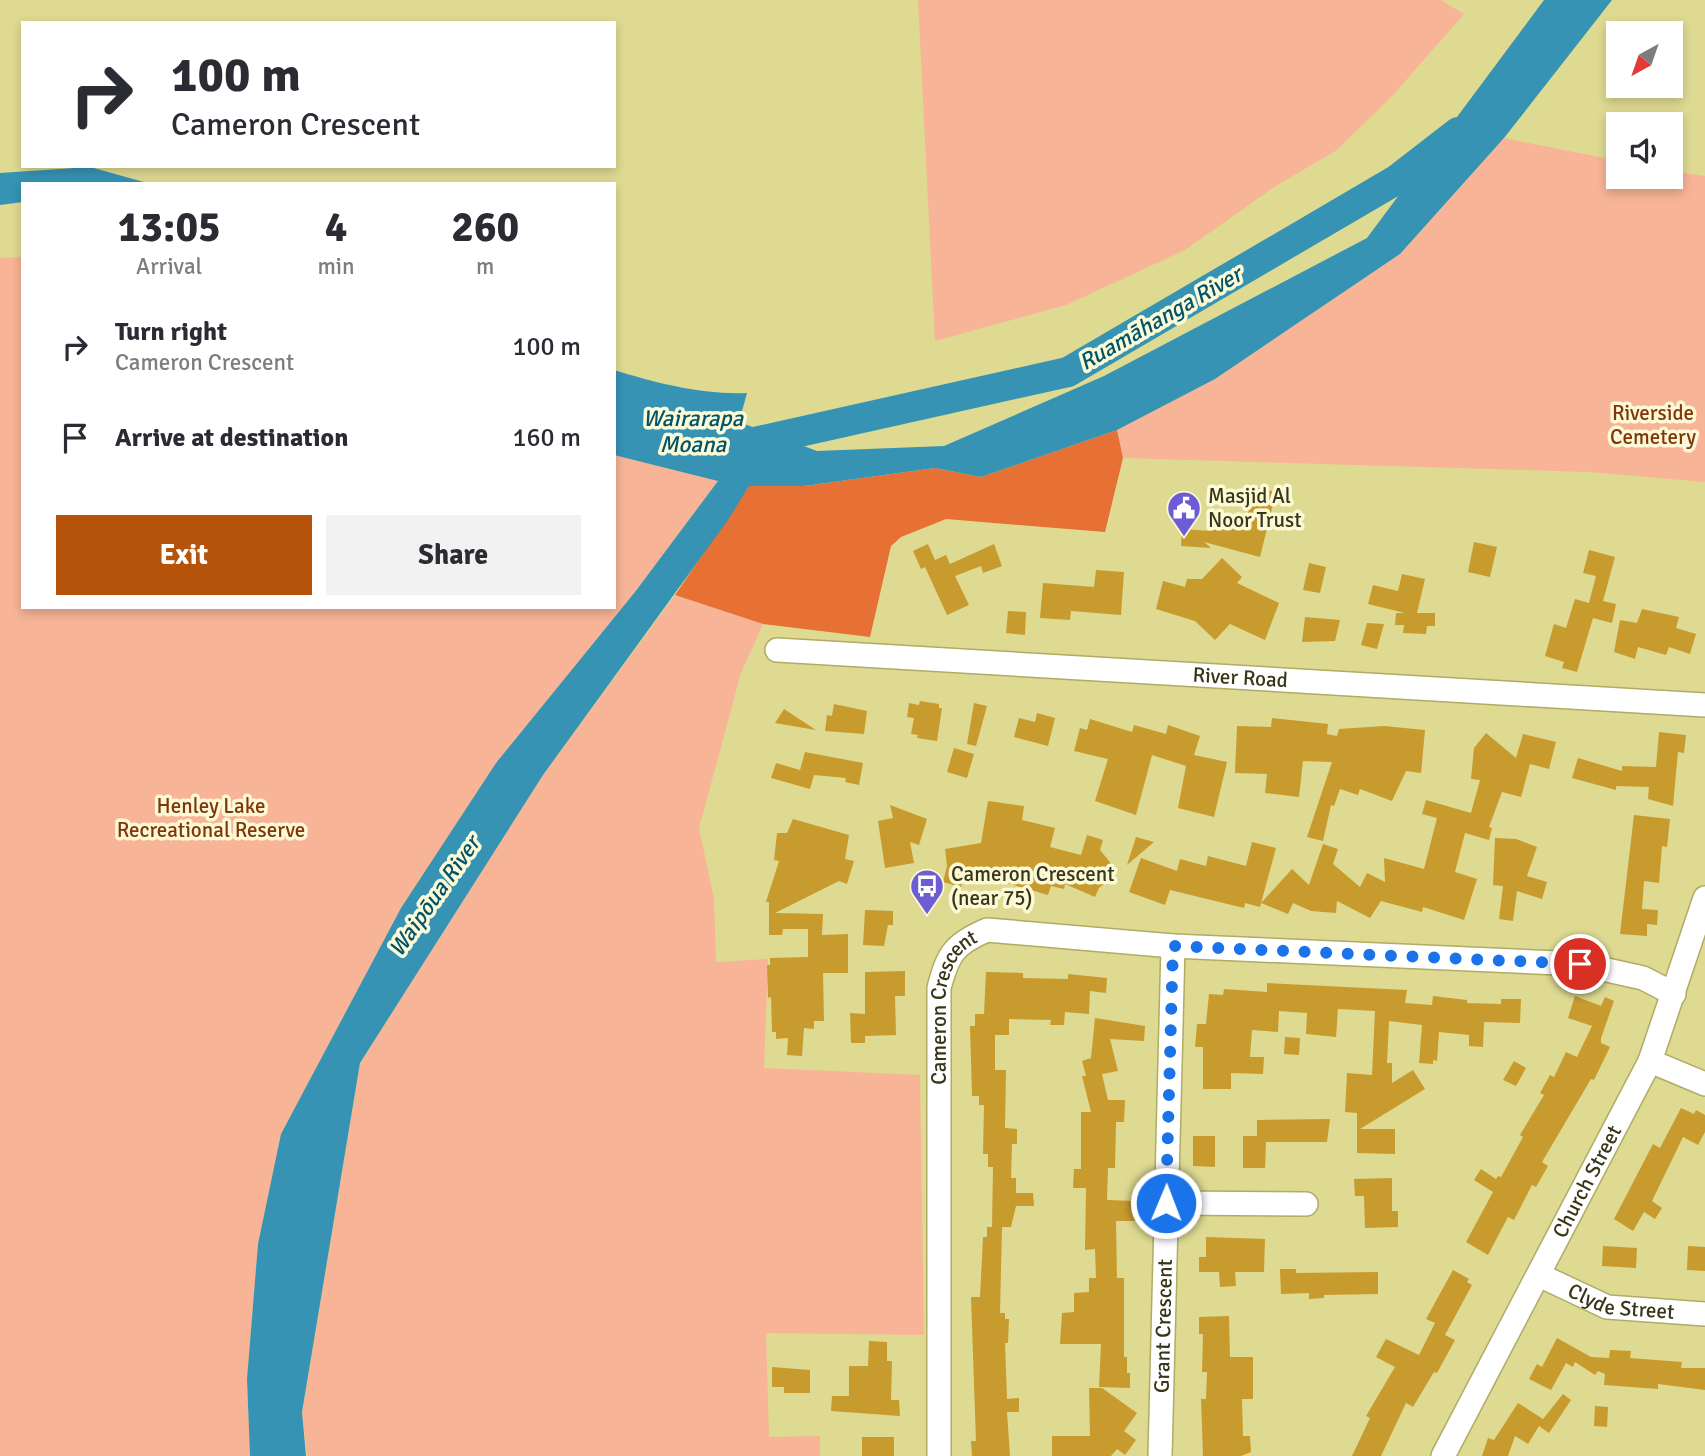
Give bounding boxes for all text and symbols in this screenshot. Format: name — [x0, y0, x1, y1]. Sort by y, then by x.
north arrow — [1606, 21, 1684, 98]
map controls — [1606, 21, 1683, 189]
text: 100 m — [171, 45, 301, 105]
icon: right — [56, 49, 147, 140]
text: Cameron Crescent — [171, 105, 420, 144]
button: sound — [1606, 112, 1683, 189]
text: 13:05 — [118, 202, 221, 253]
text: 4 — [325, 202, 347, 253]
text: 260 — [451, 202, 519, 253]
text: Arrival — [136, 252, 202, 281]
text: min — [317, 252, 355, 281]
text: m — [476, 252, 494, 281]
water label: Ruamāhanga River — [1074, 258, 1250, 377]
text: Turn right — [115, 316, 227, 348]
icon: right — [56, 328, 94, 366]
text: 100 m — [512, 331, 581, 363]
text: Cameron Crescent — [115, 348, 294, 377]
park label: Riverside Cemetery — [1610, 400, 1696, 450]
water label: Wairarapa Moana — [643, 404, 745, 459]
icon: arrive — [56, 419, 94, 457]
text: Arrive at destination — [115, 422, 348, 454]
text: 160 m — [512, 422, 581, 454]
place label: Masjid Al Noor Trust — [1208, 483, 1302, 533]
public building icon: Masjid Al Noor Trust — [1165, 489, 1203, 538]
button: Exit — [56, 515, 312, 595]
button: Share — [326, 515, 581, 595]
street label: River Road — [1192, 662, 1289, 693]
park label: Henley Lake Recreational Reserve — [117, 793, 305, 843]
water label: Waipōua River — [382, 828, 488, 962]
place label: Cameron Crescent (near 75) — [951, 861, 1115, 911]
bus stop icon: Cameron Crescent (near 75) — [908, 867, 946, 916]
street label: Cameron Crescent — [926, 924, 982, 1085]
pin — [1550, 934, 1610, 994]
icon: arrive — [1561, 945, 1599, 983]
street label: Church Street — [1547, 1121, 1627, 1242]
position arrow — [1129, 1166, 1203, 1240]
street label: Grant Crescent — [1149, 1259, 1178, 1393]
street label: Clyde Street — [1564, 1277, 1675, 1325]

